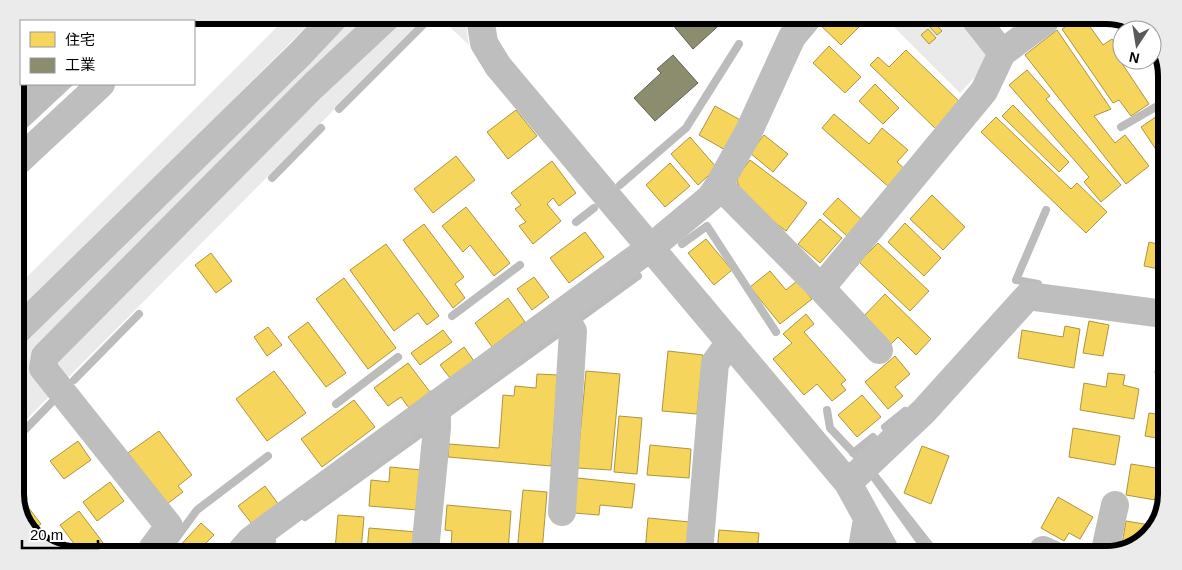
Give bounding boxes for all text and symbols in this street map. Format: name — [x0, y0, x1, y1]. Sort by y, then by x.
legend — [20, 20, 195, 85]
north arrow — [1112, 20, 1162, 70]
text: 住宅 — [65, 31, 95, 48]
text: N — [1128, 49, 1141, 67]
text: 工業 — [65, 56, 95, 73]
scale bar — [22, 518, 99, 550]
text: 20 m — [30, 526, 63, 543]

